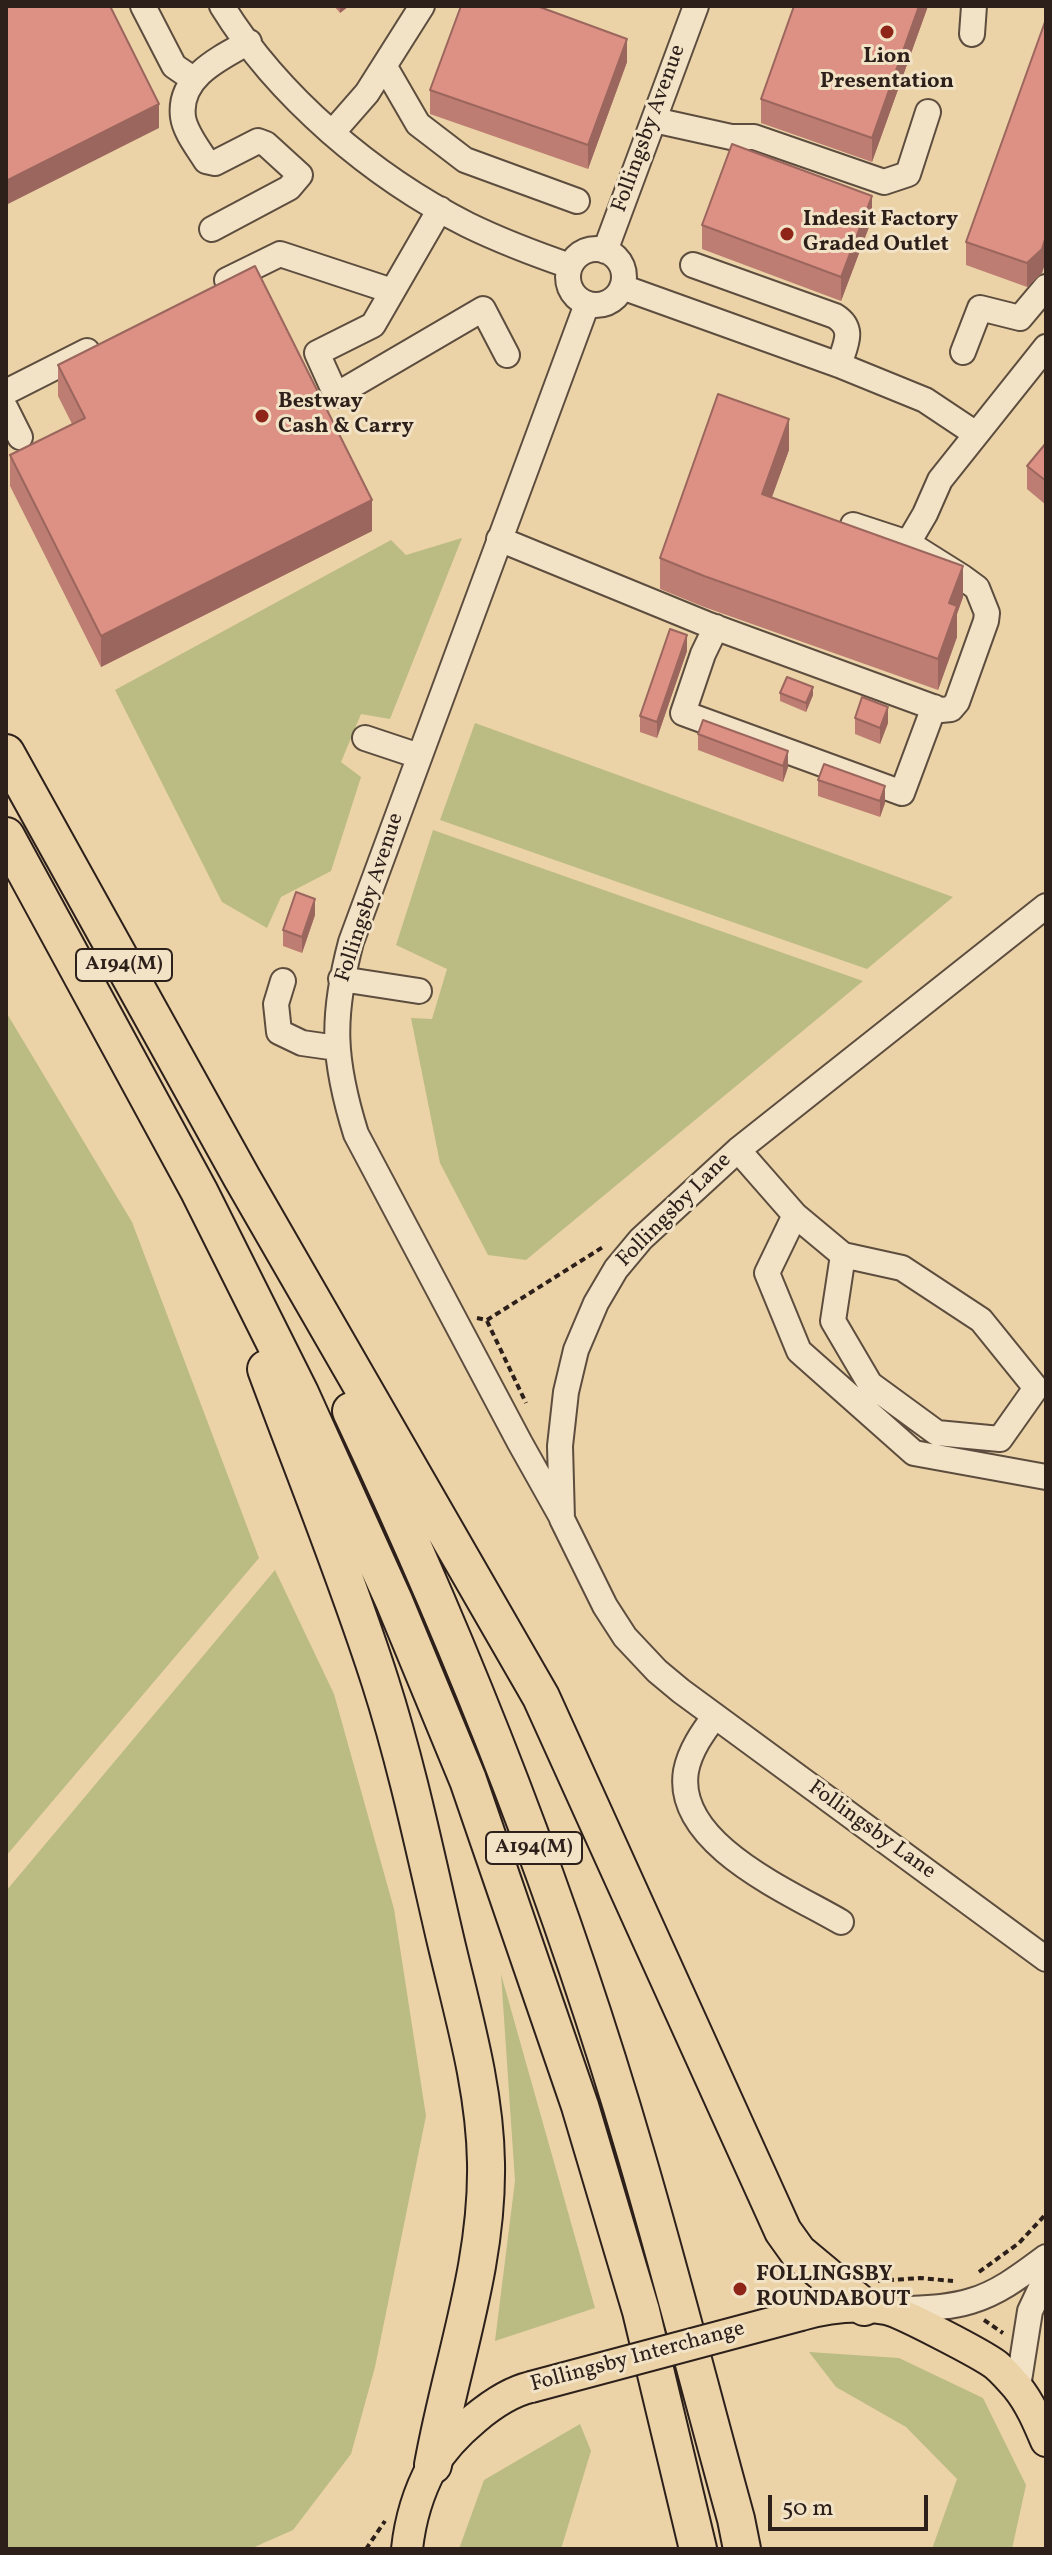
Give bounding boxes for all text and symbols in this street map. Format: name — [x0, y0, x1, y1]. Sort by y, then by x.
marker: Lion Presentation — [878, 23, 896, 41]
street label: Follingsby Avenue — [607, 42, 693, 216]
place label: Lion Presentation — [820, 45, 954, 96]
place label: Indesit Factory Graded Outlet — [803, 208, 958, 260]
marker: Indesit Factory Graded Outlet — [778, 225, 796, 243]
place label: Bestway Cash & Carry — [278, 390, 414, 442]
marker: Bestway Cash & Carry — [253, 407, 271, 425]
street label: Follingsby Avenue — [331, 810, 411, 986]
road number: A194(M) — [76, 949, 172, 981]
street label: Follingsby Lane — [612, 1148, 738, 1274]
street label: Follingsby Lane — [802, 1776, 940, 1886]
road number: A194(M) — [486, 1832, 582, 1864]
place label: FOLLINGSBY ROUNDABOUT — [756, 2263, 911, 2314]
marker: FOLLINGSBY ROUNDABOUT — [731, 2280, 749, 2298]
street label: Follingsby Interchange — [528, 2317, 748, 2399]
scale bar — [772, 2479, 932, 2529]
text: 50 m — [782, 2492, 834, 2526]

